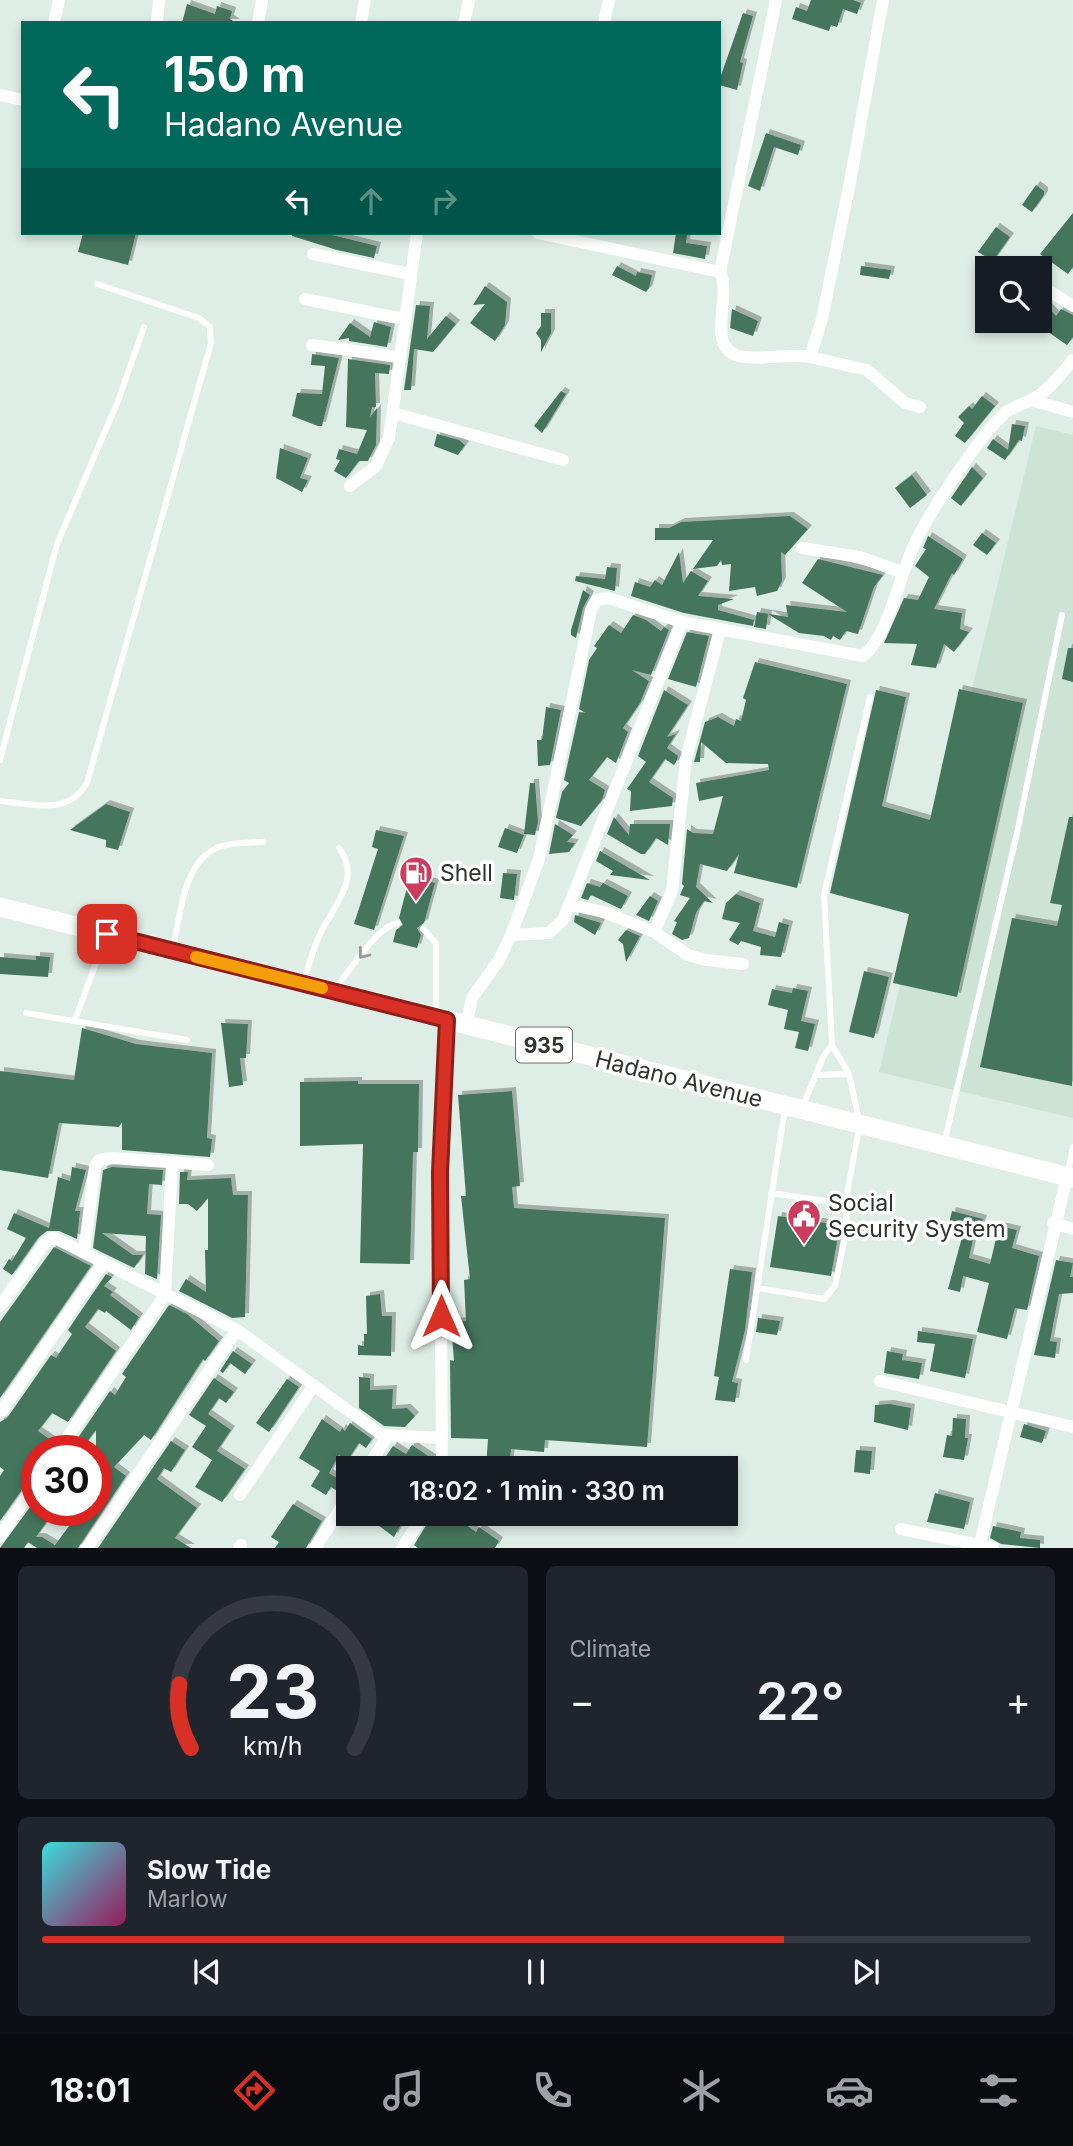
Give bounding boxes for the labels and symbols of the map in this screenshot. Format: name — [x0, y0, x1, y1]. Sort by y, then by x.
fuel station icon: Shell — [397, 854, 435, 903]
place label: Shell — [440, 859, 493, 887]
pin — [77, 904, 137, 964]
one-way arrow — [359, 945, 371, 958]
road number: 935 — [516, 1028, 572, 1062]
street label: Hadano Avenue — [592, 1045, 766, 1113]
place label: Social Security System — [828, 1189, 1006, 1243]
public building icon: Social Security System — [785, 1197, 823, 1246]
position arrow — [404, 1279, 478, 1353]
speed limit sign: 30 — [21, 1435, 112, 1526]

